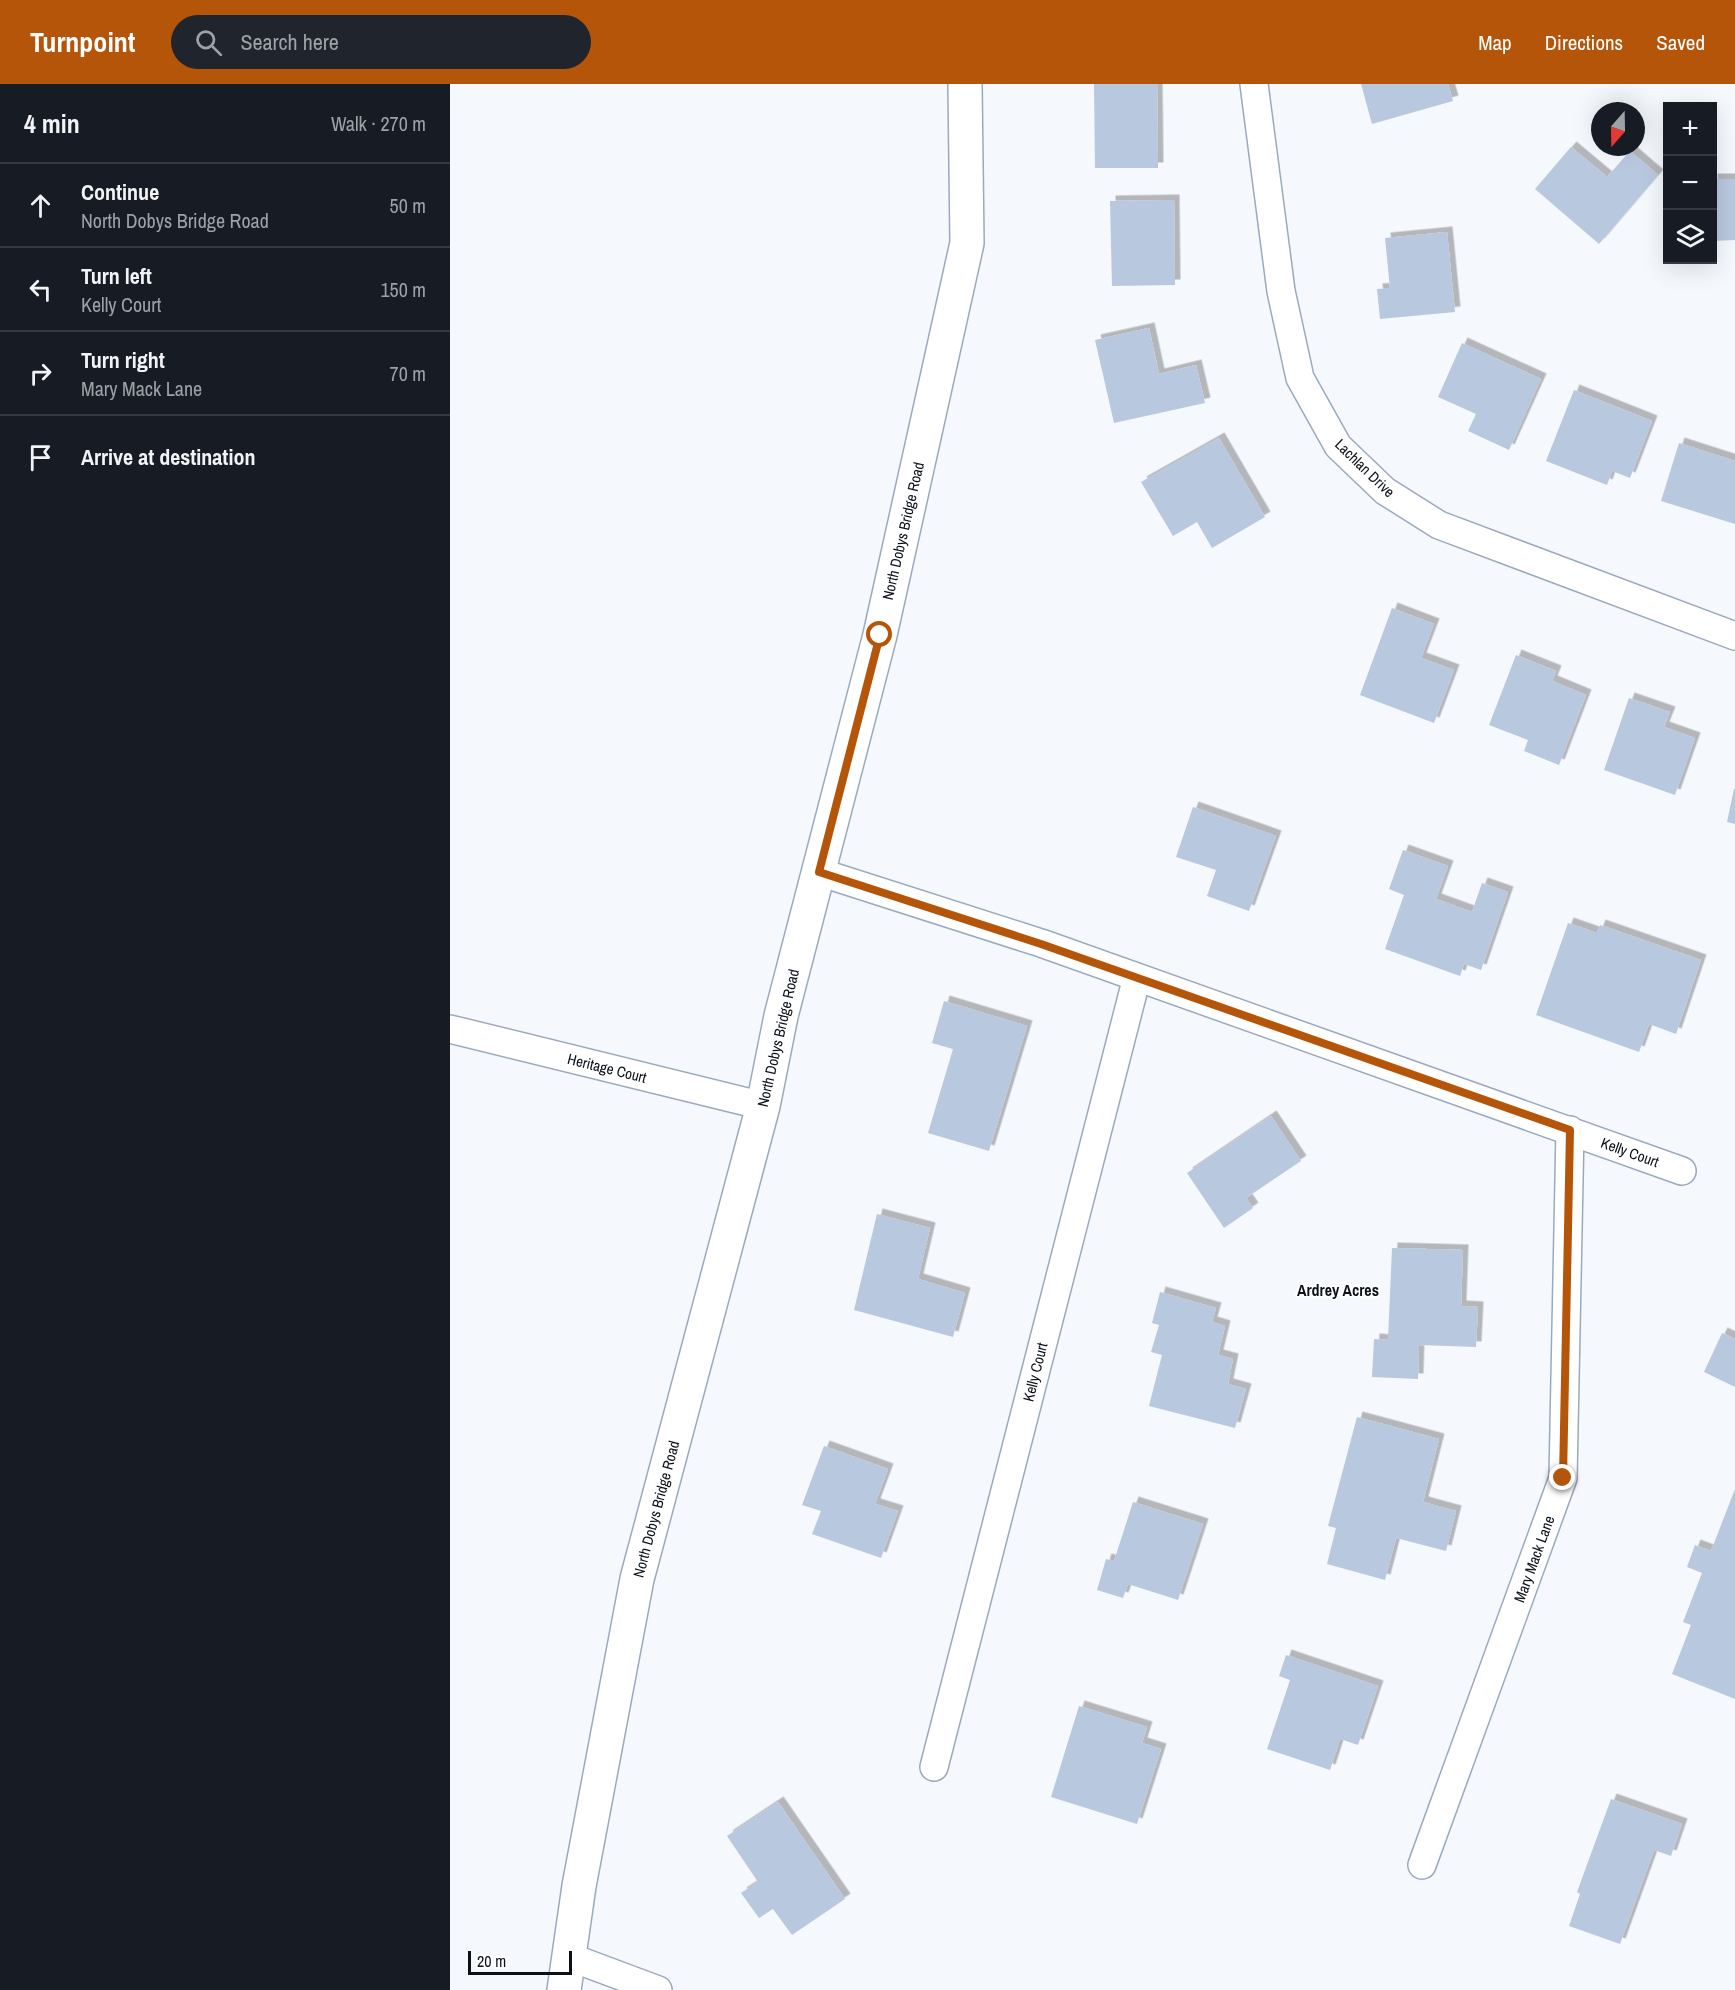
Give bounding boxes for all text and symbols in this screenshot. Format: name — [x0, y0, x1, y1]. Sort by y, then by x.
search box — [171, 15, 591, 69]
text: Turnpoint — [30, 23, 135, 61]
icon: search — [192, 26, 225, 59]
text: Search here — [240, 27, 339, 57]
text: Map — [1478, 28, 1512, 57]
text: Directions — [1545, 28, 1623, 57]
text: Saved — [1656, 28, 1705, 57]
north arrow — [1591, 102, 1645, 156]
map controls — [1663, 102, 1717, 264]
button: + — [1663, 102, 1717, 156]
text: 4 min — [24, 106, 80, 141]
text: Walk · 270 m — [331, 110, 426, 137]
button: − — [1663, 156, 1717, 210]
text: Continue — [81, 177, 159, 207]
icon: ahead — [24, 189, 57, 222]
text: 50 m — [390, 192, 426, 219]
text: North Dobys Bridge Road — [81, 207, 269, 234]
button: layers — [1663, 210, 1717, 264]
text: Turn left — [81, 261, 152, 291]
icon: left — [24, 273, 57, 306]
text: 150 m — [380, 276, 426, 303]
text: Kelly Court — [81, 291, 161, 318]
text: Turn right — [81, 345, 165, 375]
icon: right — [24, 357, 57, 390]
text: 70 m — [390, 360, 426, 387]
text: Mary Mack Lane — [81, 375, 202, 402]
street label: Lachlan Drive — [1330, 434, 1400, 502]
icon: arrive — [24, 441, 57, 474]
text: Arrive at destination — [81, 442, 255, 472]
street label: North Dobys Bridge Road — [877, 460, 929, 602]
route start — [866, 621, 892, 647]
street label: North Dobys Bridge Road — [752, 967, 804, 1109]
street label: Heritage Court — [565, 1048, 649, 1088]
street label: Kelly Court — [1598, 1132, 1662, 1172]
district label: Ardrey Acres — [1297, 1279, 1379, 1301]
street label: Kelly Court — [1018, 1340, 1053, 1404]
street label: North Dobys Bridge Road — [628, 1438, 684, 1580]
route end — [1549, 1464, 1575, 1490]
street label: Mary Mack Lane — [1509, 1513, 1559, 1605]
scale bar — [468, 1948, 572, 1976]
text: 20 m — [477, 1950, 506, 1972]

